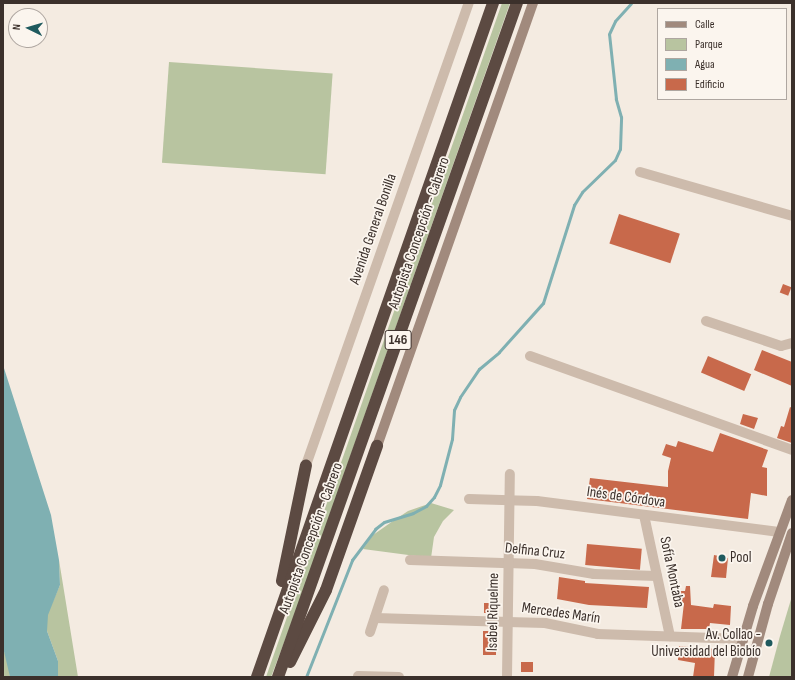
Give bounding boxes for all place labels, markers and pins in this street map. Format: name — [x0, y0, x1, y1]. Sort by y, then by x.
place label: Pool — [730, 549, 752, 567]
marker: Pool — [717, 553, 727, 563]
place label: Av. Collao - Universidad del Biobío — [651, 625, 761, 660]
marker: Av. Collao - Universidad del Biobío — [764, 638, 774, 648]

